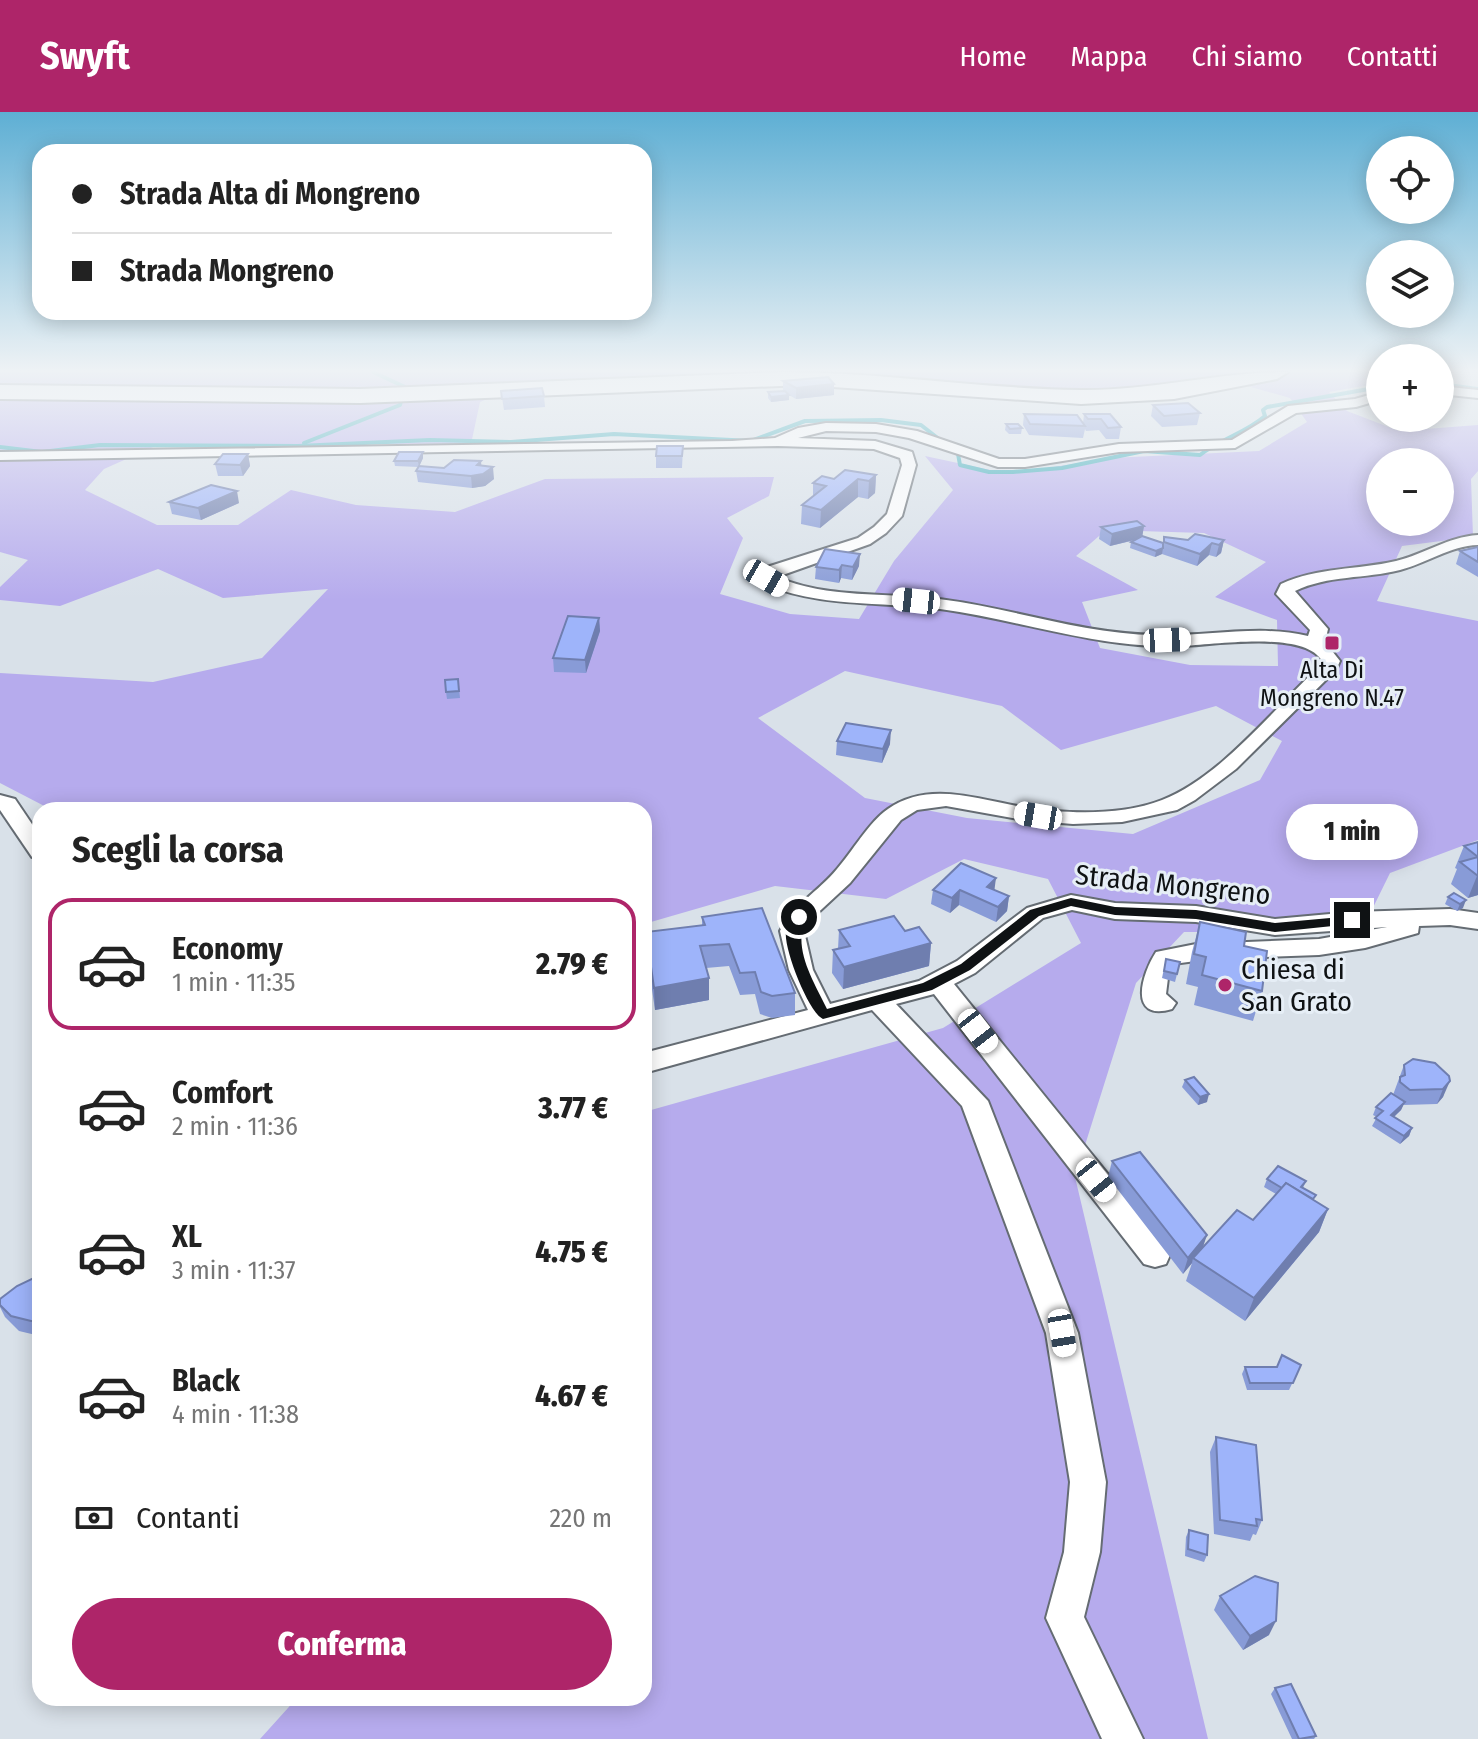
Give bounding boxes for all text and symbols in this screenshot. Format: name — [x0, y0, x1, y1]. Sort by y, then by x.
text: Swyft — [40, 33, 130, 79]
text: Home — [960, 40, 1027, 73]
text: Mappa — [1071, 40, 1147, 73]
text: Chi siamo — [1191, 40, 1303, 73]
text: Contatti — [1347, 40, 1438, 73]
map controls — [1366, 136, 1454, 536]
button: locate — [1366, 136, 1454, 224]
text: Strada Alta di Mongreno — [120, 176, 420, 212]
button: layers — [1366, 240, 1454, 328]
text: Strada Mongreno — [120, 253, 334, 289]
button: + — [1366, 344, 1454, 432]
button: − — [1366, 448, 1454, 536]
car — [739, 556, 793, 600]
car — [891, 587, 941, 615]
car — [1143, 627, 1191, 653]
marker: Alta Di Mongreno N.47 — [1323, 634, 1341, 652]
place label: Alta Di Mongreno N.47 — [1260, 656, 1404, 712]
car — [1012, 800, 1064, 832]
callout: 1 min — [1286, 804, 1418, 860]
text: 1 min — [1324, 816, 1380, 847]
text: Scegli la corsa — [72, 828, 284, 872]
street label: Strada Mongreno — [1074, 858, 1272, 911]
route start — [781, 899, 817, 935]
route end — [1334, 902, 1370, 938]
icon: car — [76, 928, 148, 1000]
text: Economy — [172, 931, 283, 967]
text: 2.79 € — [536, 946, 608, 982]
place label: Chiesa di San Grato — [1241, 953, 1352, 1018]
text: 1 min · 11:35 — [172, 967, 296, 998]
marker: Chiesa di San Grato — [1216, 976, 1234, 994]
car — [954, 1005, 1002, 1057]
icon: car — [76, 1072, 148, 1144]
text: Comfort — [172, 1075, 273, 1111]
text: 3.77 € — [538, 1090, 608, 1126]
text: 2 min · 11:36 — [172, 1111, 298, 1142]
car — [1072, 1154, 1120, 1206]
icon: car — [76, 1216, 148, 1288]
text: XL — [172, 1219, 202, 1255]
text: 4.75 € — [535, 1234, 608, 1270]
text: 3 min · 11:37 — [172, 1255, 296, 1286]
car — [1046, 1307, 1078, 1359]
icon: car — [76, 1360, 148, 1432]
text: Black — [172, 1363, 240, 1399]
text: 4.67 € — [535, 1378, 608, 1414]
text: 4 min · 11:38 — [172, 1399, 299, 1430]
icon: cash — [72, 1496, 116, 1540]
text: Contanti — [136, 1500, 240, 1536]
text: 220 m — [549, 1503, 612, 1534]
button: Conferma — [72, 1598, 612, 1690]

